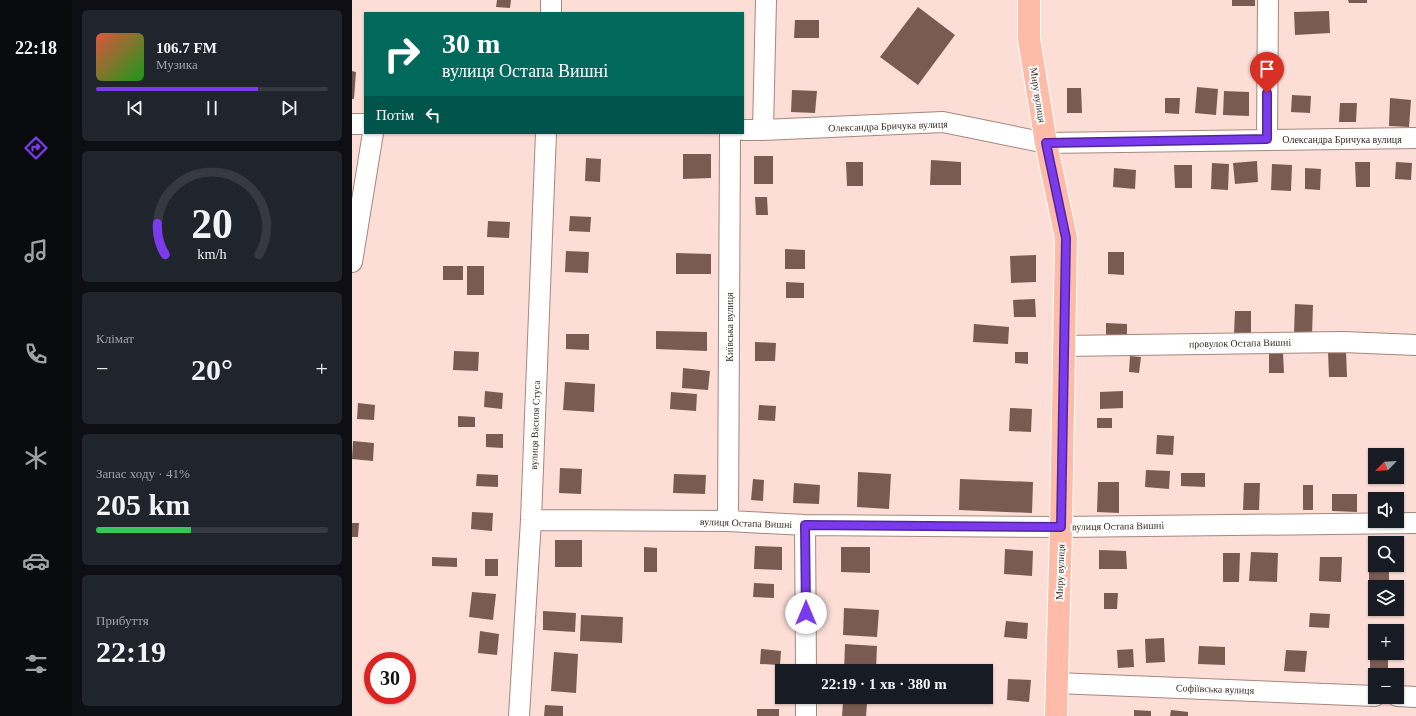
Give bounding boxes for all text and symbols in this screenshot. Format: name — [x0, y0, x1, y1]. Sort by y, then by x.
icon: right — [376, 28, 428, 80]
text: 30 m — [442, 28, 500, 59]
text: 22:18 — [15, 38, 57, 58]
text: 106.7 FM — [156, 40, 217, 56]
pin — [1250, 52, 1284, 93]
text: Музика — [156, 57, 198, 72]
icon: arrive — [1256, 58, 1278, 80]
text: вулиця Остапа Вишні — [442, 61, 608, 81]
street label: Миру вулиця — [1028, 67, 1048, 124]
icon: previous — [124, 97, 146, 119]
icon: pause — [201, 97, 223, 119]
icon: next — [278, 97, 300, 119]
icon: left — [422, 104, 444, 126]
text: Потім — [376, 107, 414, 123]
street label: Олександра Бричука вулиця — [828, 118, 948, 134]
icon: directions — [22, 134, 50, 162]
street label: Олександра Бричука вулиця — [1282, 134, 1402, 145]
text: 20 — [191, 201, 233, 247]
icon: music — [22, 237, 50, 265]
text: km/h — [197, 245, 227, 261]
street label: Київська вулиця — [724, 292, 735, 362]
text: Клімат — [96, 331, 134, 346]
street label: провулок Остапа Вишні — [1189, 337, 1291, 349]
icon: phone — [22, 340, 50, 368]
text: 20° — [191, 353, 233, 386]
text: − — [96, 356, 108, 381]
text: + — [316, 356, 328, 381]
street label: вулиця Василя Стуса — [528, 380, 542, 470]
icon: climate — [22, 444, 50, 472]
north arrow — [1368, 448, 1404, 484]
map controls — [1368, 448, 1404, 704]
text: Запас ходу · 41% — [96, 466, 190, 481]
text: 205 km — [96, 488, 190, 521]
button: sound — [1368, 492, 1404, 528]
street label: вулиця Остапа Вишні — [700, 516, 793, 530]
street label: вулиця Остапа Вишні — [1072, 520, 1164, 532]
button: search — [1368, 536, 1404, 572]
street label: Миру вулиця — [1054, 544, 1066, 600]
icon: car — [22, 547, 50, 575]
button: layers — [1368, 580, 1404, 616]
position arrow — [785, 592, 827, 634]
text: Прибуття — [96, 613, 149, 628]
button: + — [1368, 624, 1404, 660]
text: 22:19 — [96, 635, 166, 668]
icon: filters — [22, 650, 50, 678]
speed limit sign: 30 — [364, 652, 416, 704]
button: − — [1368, 668, 1404, 704]
text: 22:19 · 1 хв · 380 m — [821, 676, 947, 692]
street label: Софіївська вулиця — [1176, 682, 1255, 696]

